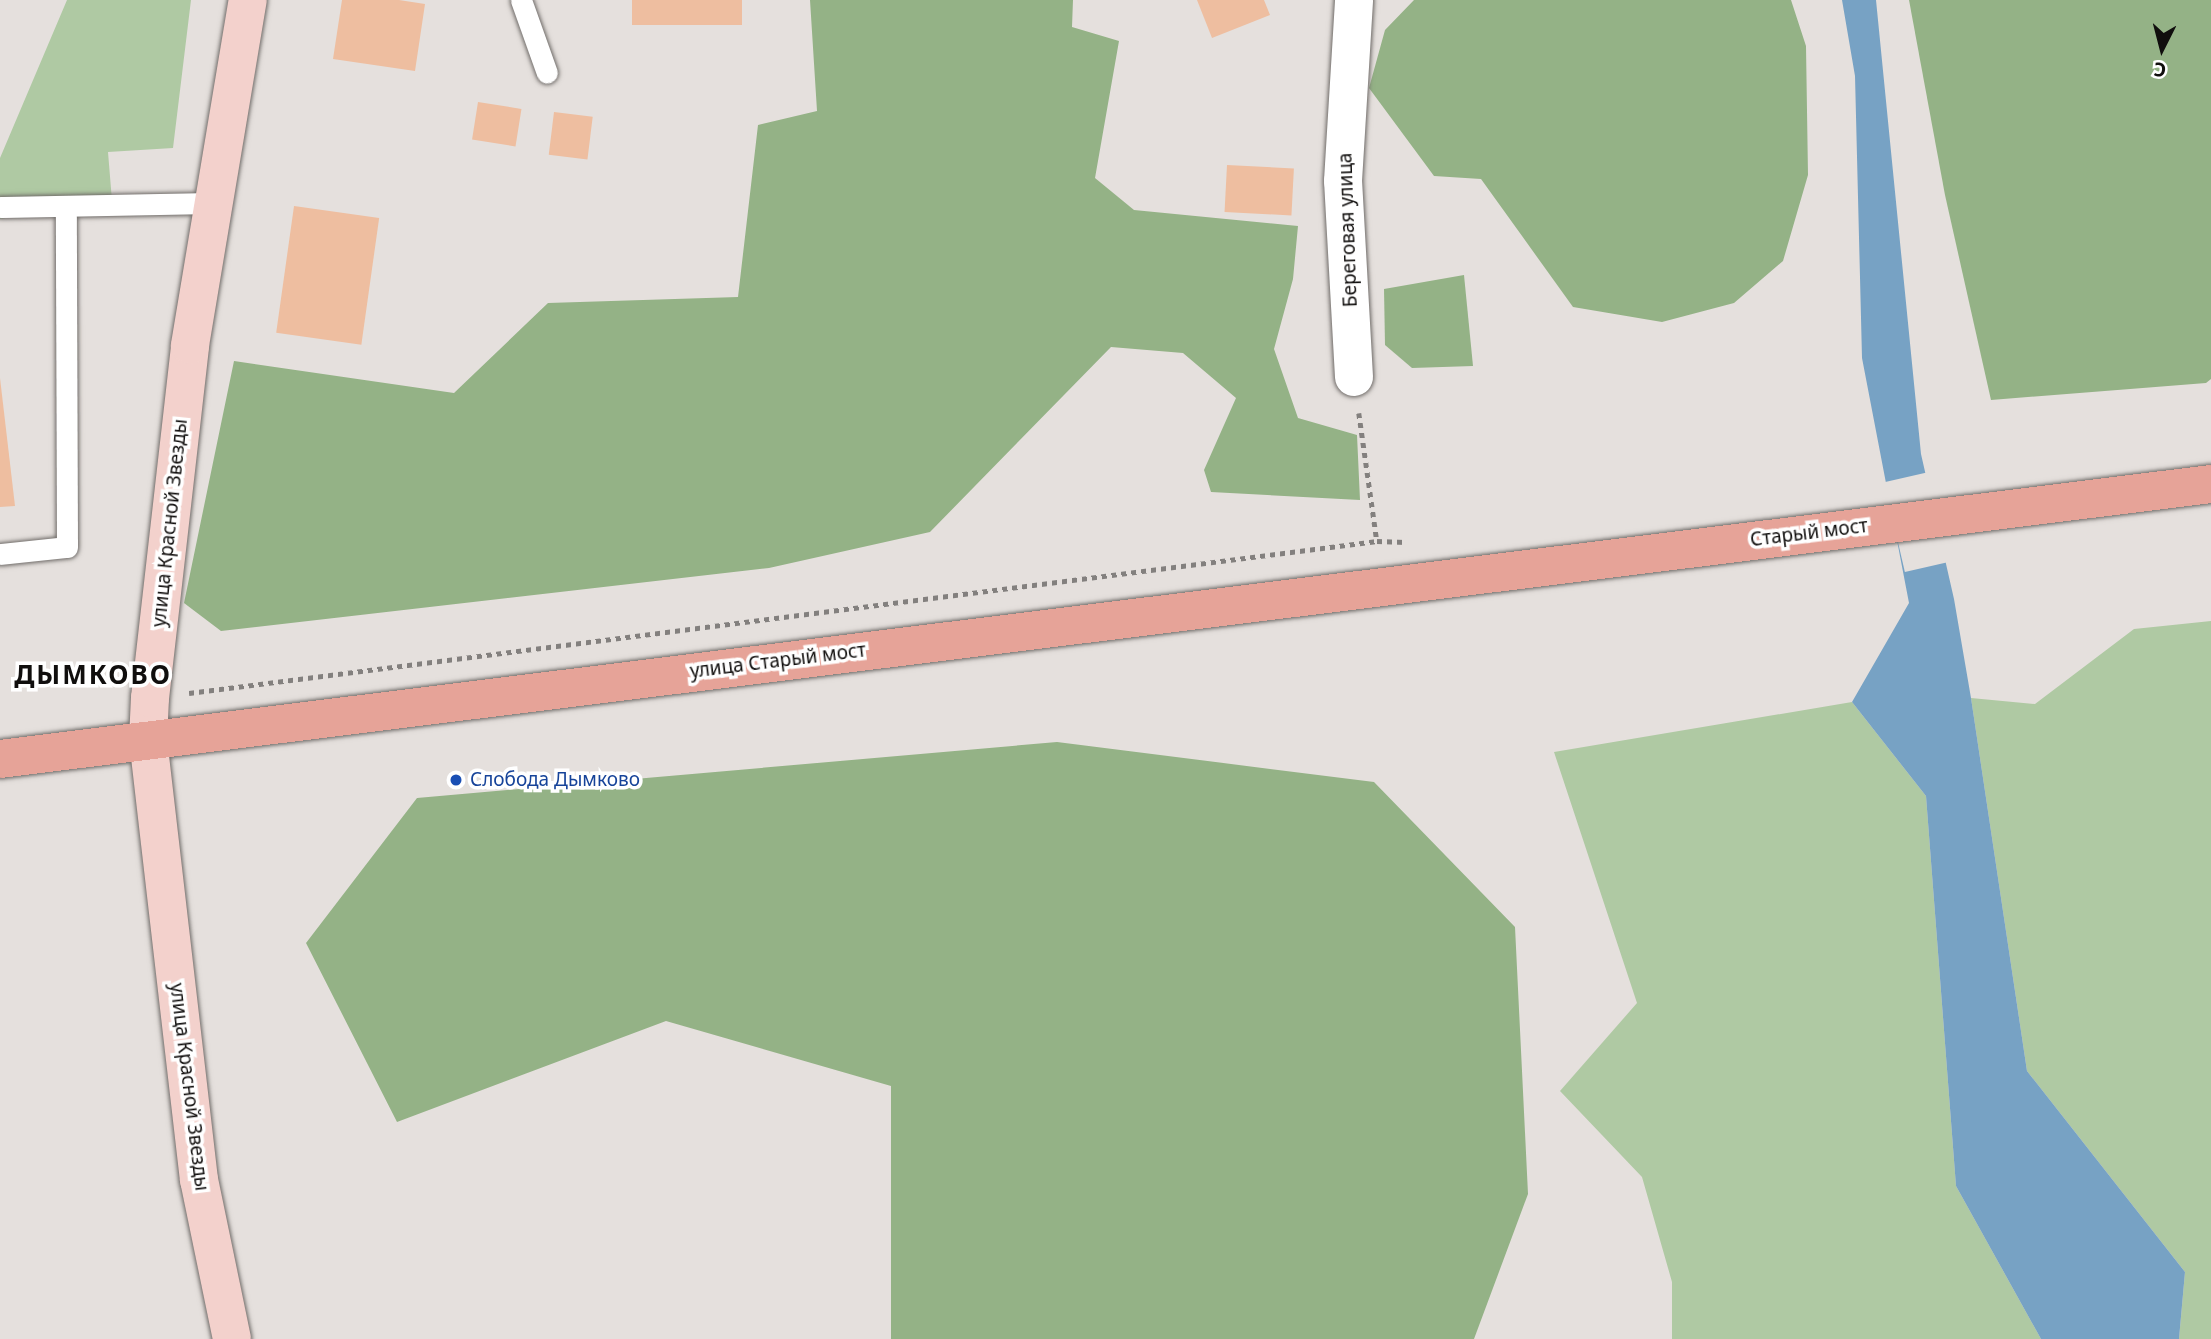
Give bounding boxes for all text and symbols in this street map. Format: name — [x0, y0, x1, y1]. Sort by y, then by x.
north arrow — [2127, 14, 2197, 84]
text: С — [2152, 56, 2167, 83]
street label: Береговая улица — [1334, 152, 1362, 308]
street label: улица Красной Звезды — [148, 418, 192, 628]
street label: Старый мост — [1749, 514, 1869, 552]
street label: улица Старый мост — [689, 639, 867, 683]
district label: ДЫМКОВО — [15, 659, 171, 691]
place label: Слобода Дымково — [470, 769, 640, 791]
marker: Слобода Дымково — [448, 772, 464, 788]
street label: улица Красной Звезды — [165, 982, 213, 1192]

